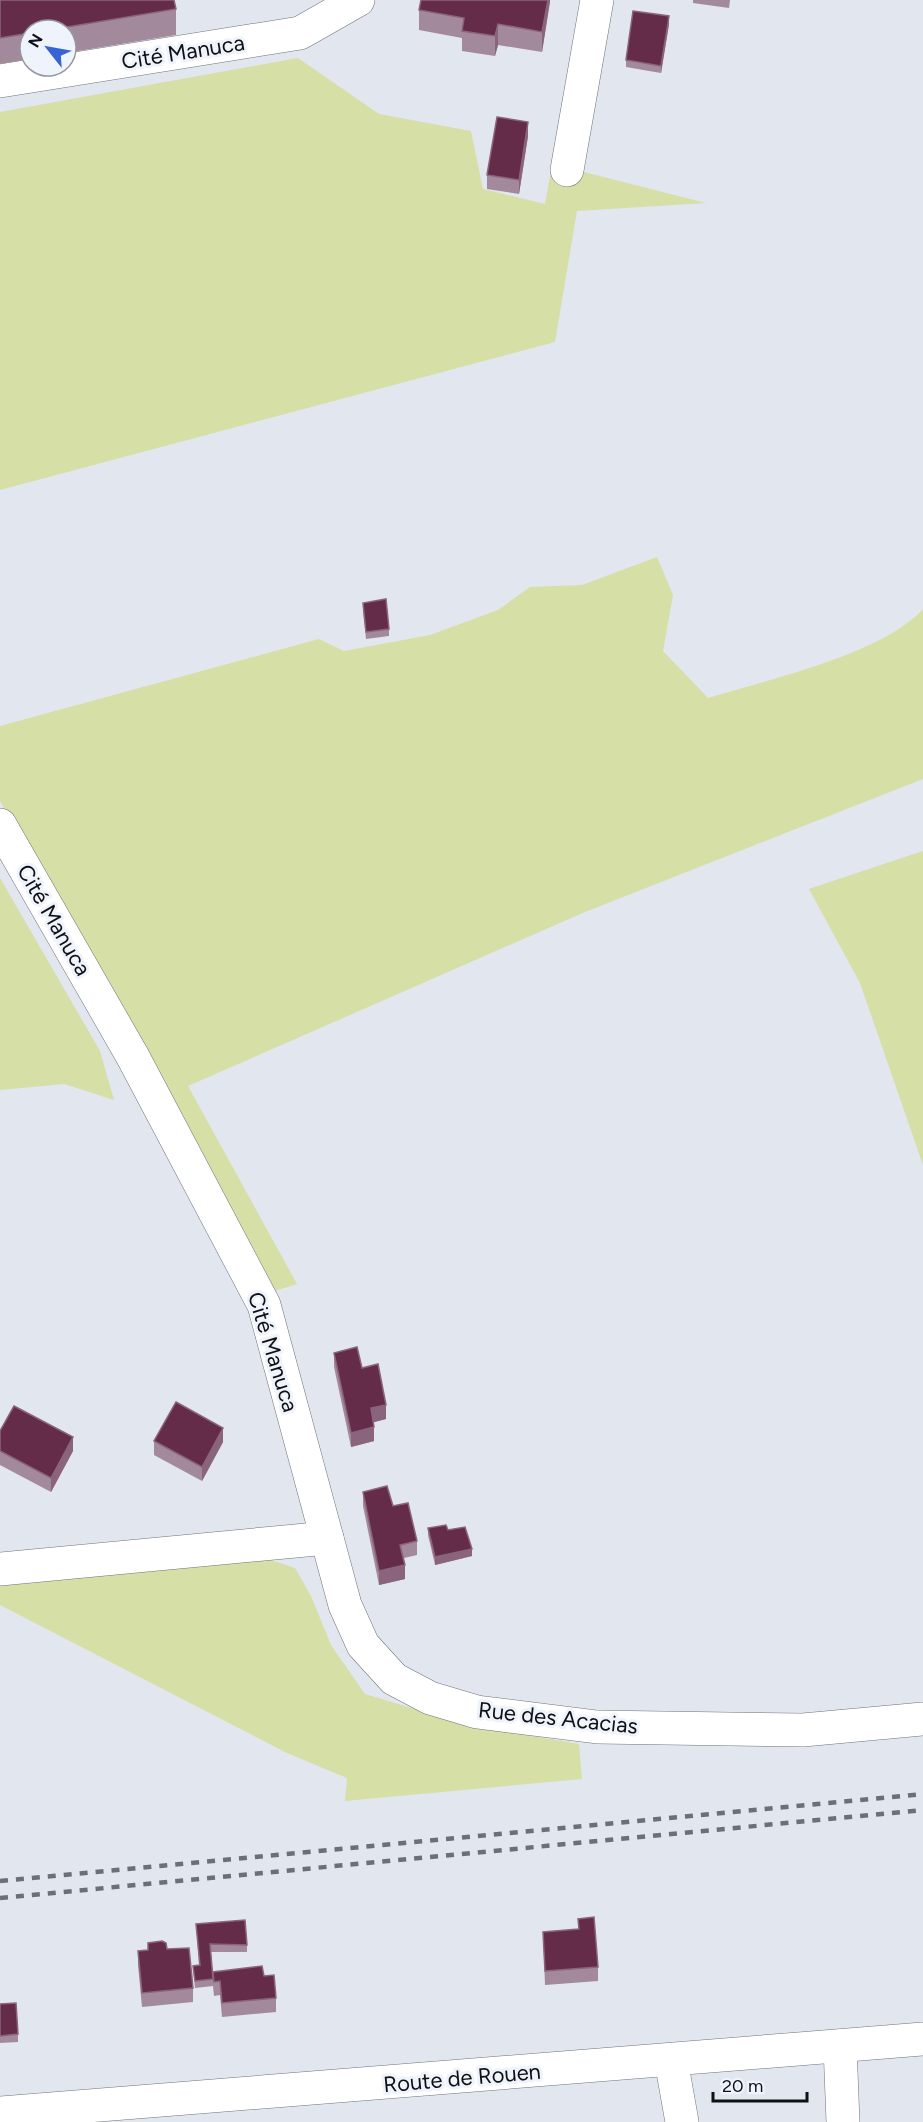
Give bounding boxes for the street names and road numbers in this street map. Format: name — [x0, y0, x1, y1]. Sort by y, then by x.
street label: Cité Manuca — [120, 29, 246, 75]
street label: Cité Manuca — [11, 859, 97, 981]
street label: Cité Manuca — [242, 1289, 304, 1415]
street label: Rue des Acacias — [477, 1696, 639, 1740]
street label: Route de Rouen — [382, 2058, 542, 2098]

